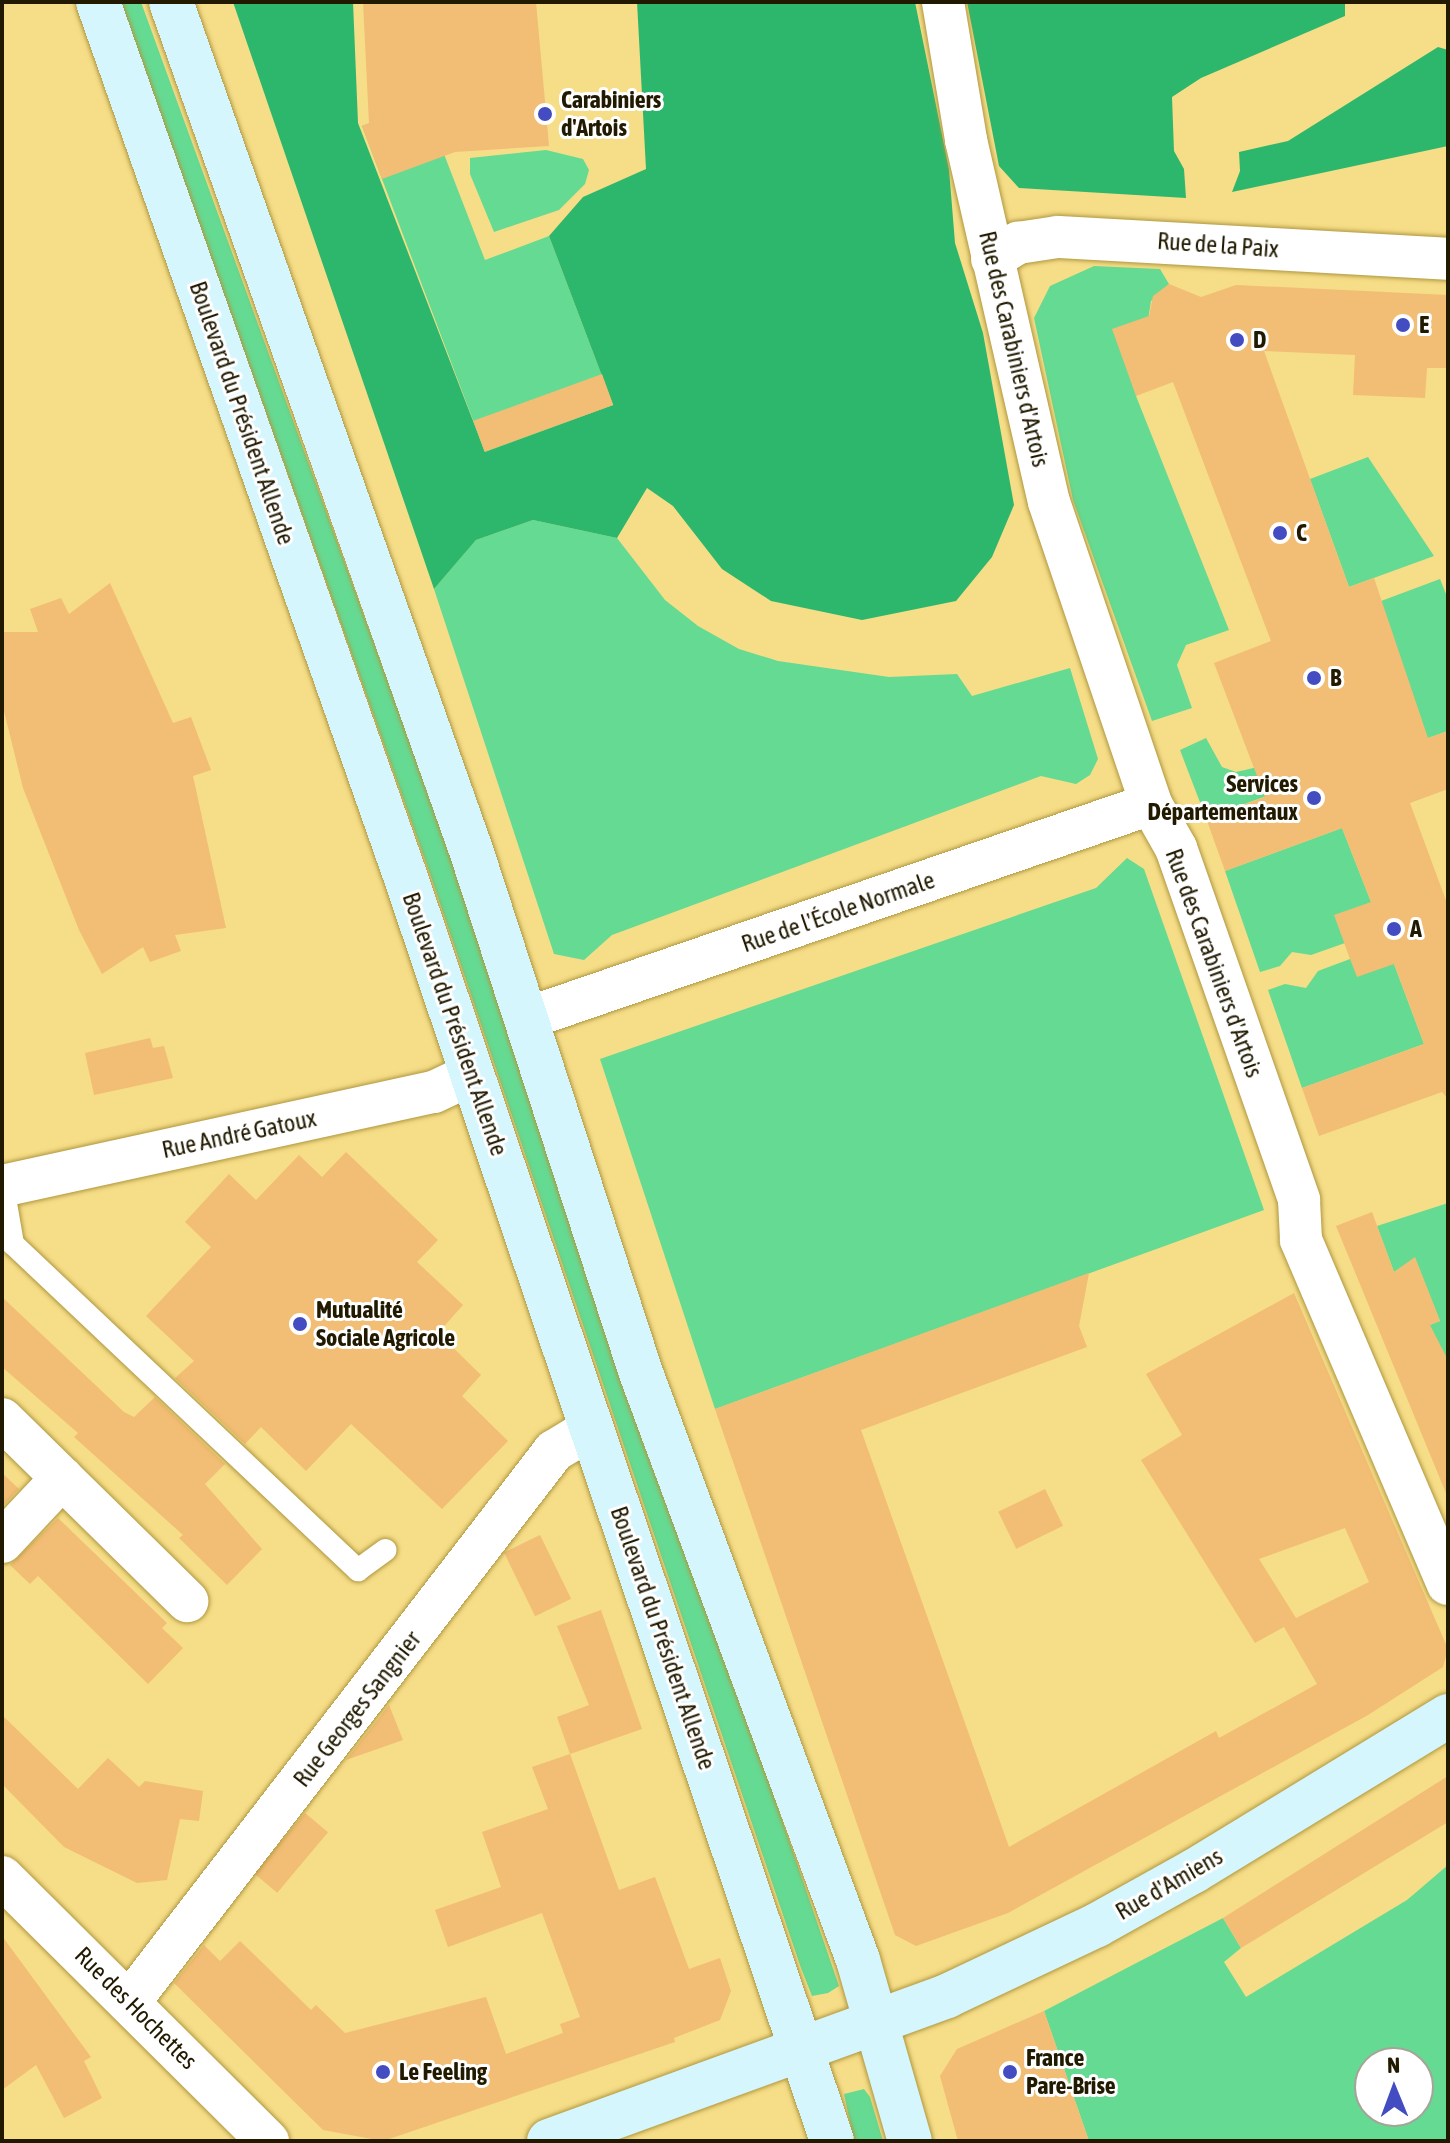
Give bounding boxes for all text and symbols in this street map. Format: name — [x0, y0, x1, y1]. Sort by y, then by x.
place label: Carabiniers d'Artois — [561, 86, 661, 142]
marker: Carabiniers d'Artois — [536, 105, 554, 123]
street label: Rue de la Paix — [1156, 226, 1280, 264]
street label: Rue des Carabiniers d'Artois — [973, 228, 1055, 470]
street label: Boulevard du Président Allende — [183, 277, 301, 549]
place label: E — [1419, 311, 1429, 339]
marker: E — [1394, 316, 1412, 334]
place label: D — [1253, 326, 1266, 354]
marker: D — [1228, 331, 1246, 349]
place label: C — [1296, 519, 1307, 547]
marker: C — [1271, 524, 1289, 542]
place label: B — [1330, 664, 1341, 692]
marker: B — [1305, 669, 1323, 687]
place label: Services Départementaux — [1148, 770, 1298, 826]
marker: Services Départementaux — [1305, 789, 1323, 807]
street label: Rue des Carabiniers d'Artois — [1159, 845, 1269, 1081]
street label: Rue de l'École Normale — [738, 865, 938, 959]
street label: Boulevard du Président Allende — [396, 888, 514, 1160]
place label: A — [1410, 915, 1422, 943]
marker: A — [1385, 920, 1403, 938]
street label: Rue André Gatoux — [159, 1104, 319, 1164]
place label: Mutualité Sociale Agricole — [316, 1296, 455, 1352]
marker: Mutualité Sociale Agricole — [291, 1315, 309, 1333]
street label: Boulevard du Président Allende — [604, 1502, 722, 1774]
street label: Rue Georges Sangnier — [287, 1625, 427, 1793]
street label: Rue d'Amiens — [1110, 1842, 1228, 1926]
street label: Rue des Hochettes — [69, 1941, 203, 2075]
place label: France Pare-Brise — [1026, 2044, 1116, 2100]
north arrow — [1354, 2047, 1434, 2127]
text: N — [1387, 2052, 1400, 2078]
place label: Le Feeling — [399, 2058, 487, 2086]
marker: Le Feeling — [374, 2063, 392, 2081]
marker: France Pare-Brise — [1001, 2063, 1019, 2081]

